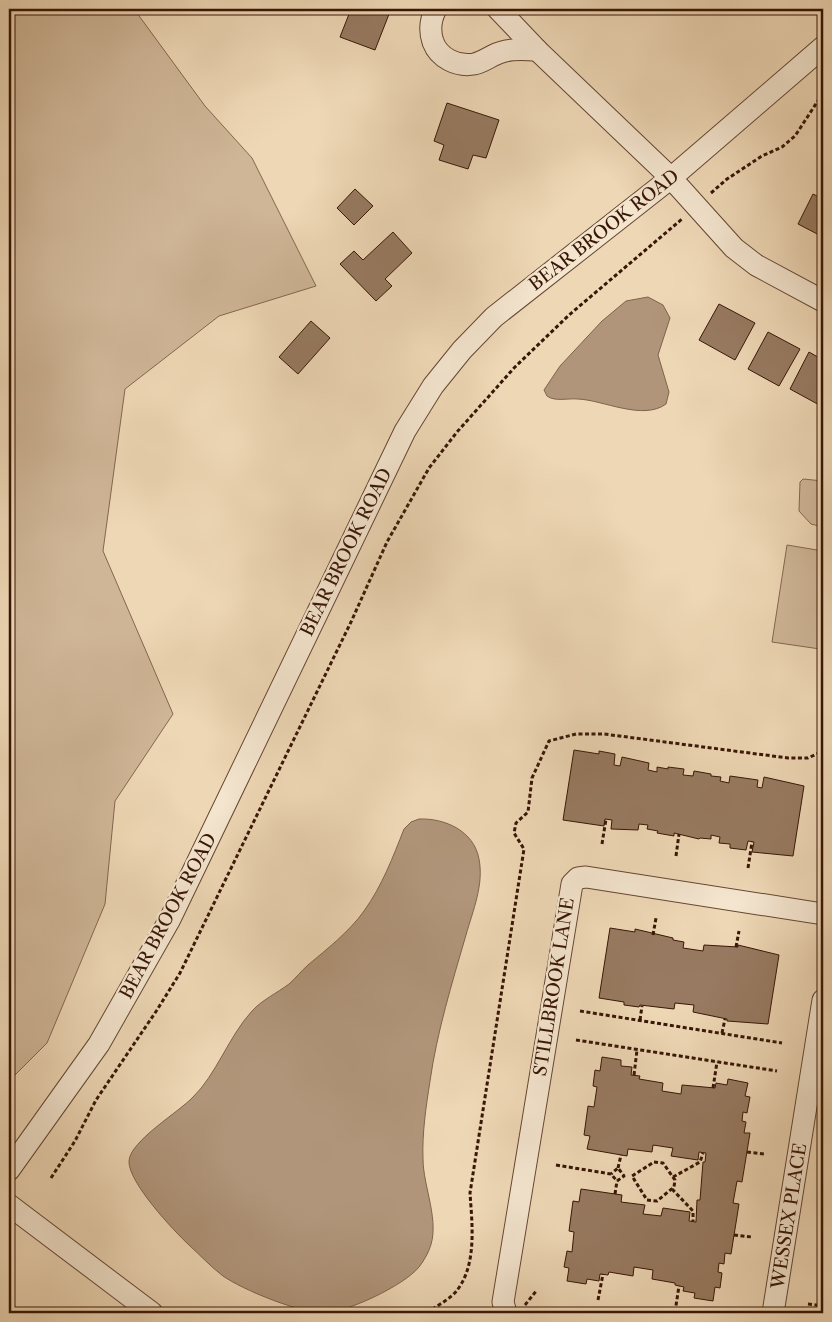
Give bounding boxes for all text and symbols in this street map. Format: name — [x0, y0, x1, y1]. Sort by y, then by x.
street label: BEAR BROOK ROAD — [525, 165, 683, 295]
street label: BEAR BROOK ROAD — [296, 464, 396, 640]
street label: BEAR BROOK ROAD — [115, 829, 221, 1003]
street label: STILLBROOK LANE — [529, 896, 579, 1078]
street label: WESSEX PLACE — [766, 1142, 811, 1291]

